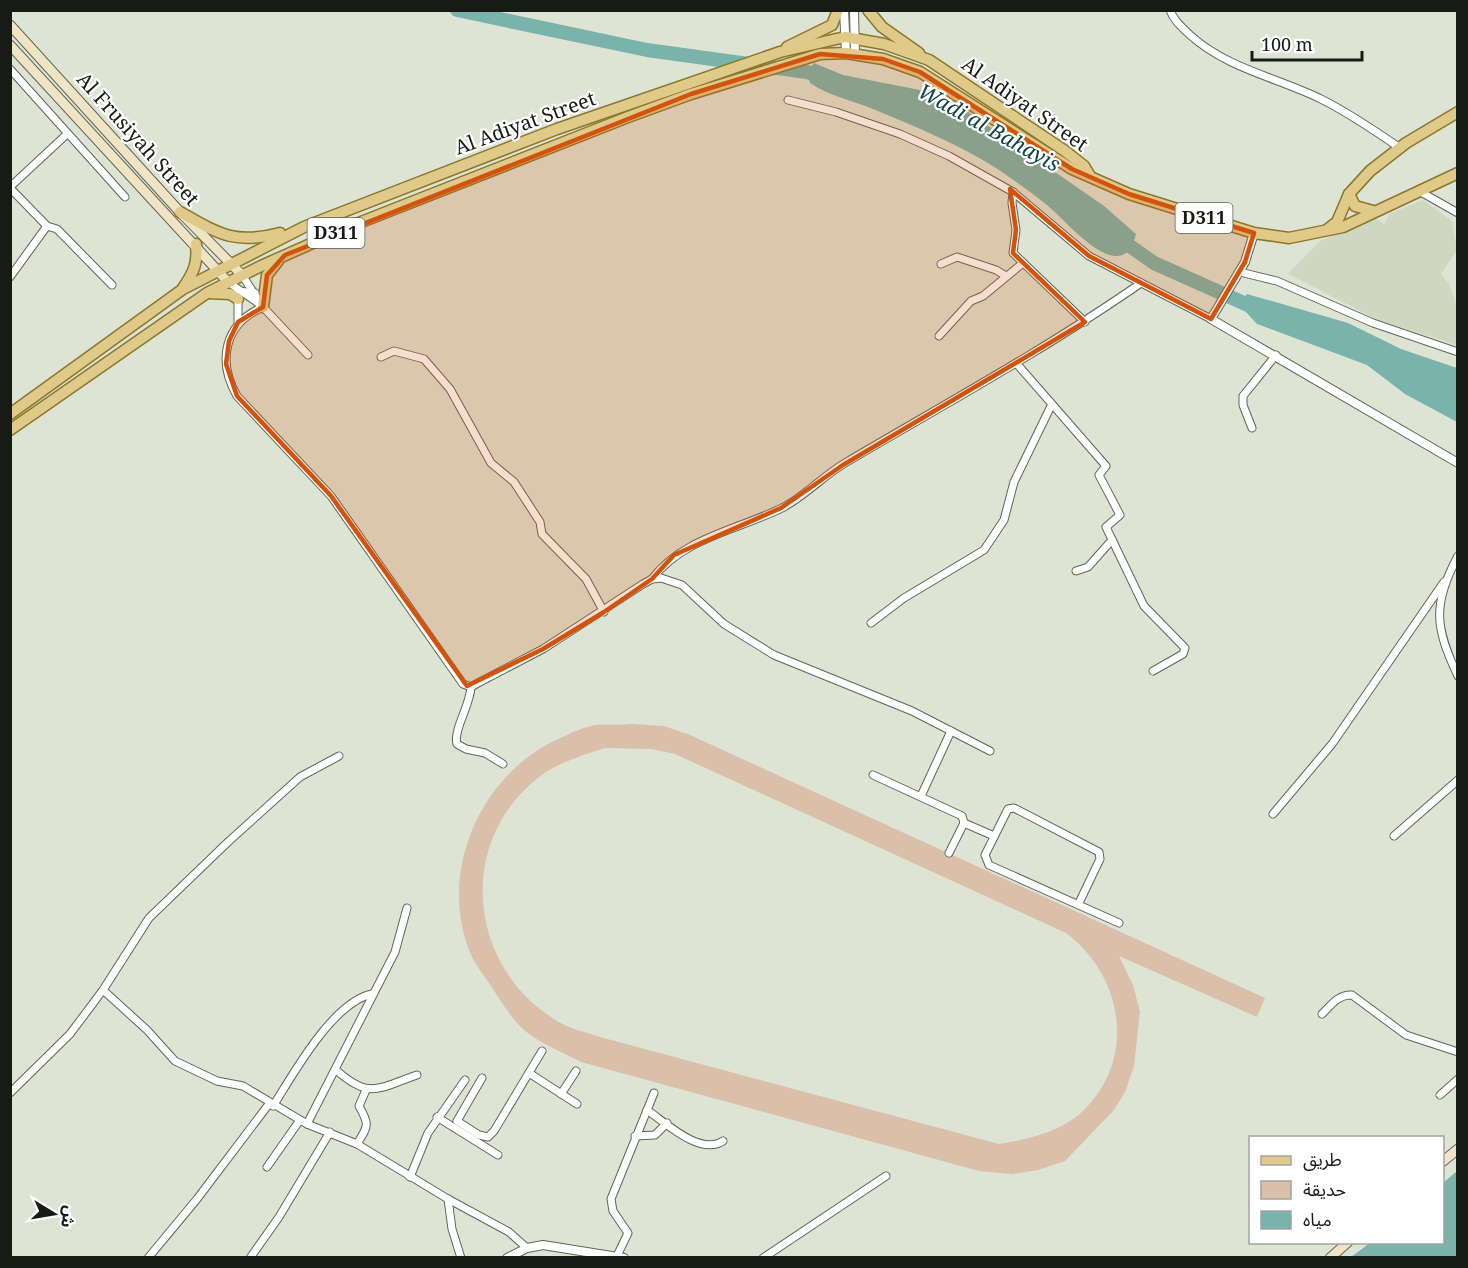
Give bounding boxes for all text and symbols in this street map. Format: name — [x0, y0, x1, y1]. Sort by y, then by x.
scale bar — [1252, 24, 1362, 62]
text: 100 m — [1261, 32, 1313, 56]
street label: Al Adiyat Street — [957, 50, 1094, 157]
street label: Al Frusiyah Street — [71, 66, 206, 211]
water label: Wadi al Bahayis — [913, 76, 1066, 178]
street label: Al Adiyat Street — [450, 84, 599, 161]
road number: D311 — [1176, 203, 1232, 233]
road number: D311 — [308, 218, 364, 248]
legend — [1249, 1136, 1444, 1244]
text: طريق — [1303, 1147, 1342, 1171]
text: حديقة — [1303, 1177, 1346, 1201]
north arrow — [24, 1184, 84, 1244]
text: ش — [56, 1204, 82, 1230]
text: مياه — [1303, 1207, 1332, 1231]

